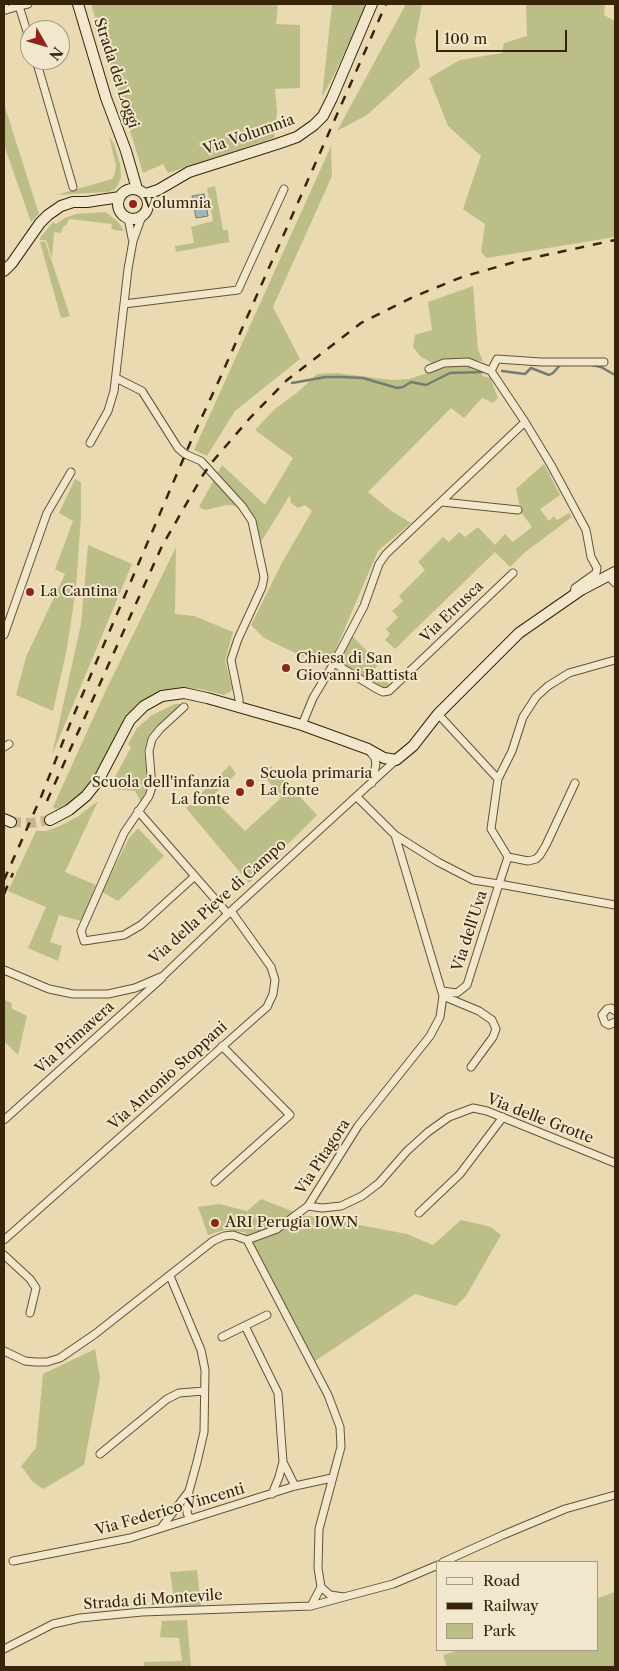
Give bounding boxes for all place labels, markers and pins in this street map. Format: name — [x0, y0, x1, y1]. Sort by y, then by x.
place label: Volumnia — [143, 195, 211, 213]
marker: Volumnia — [127, 198, 139, 210]
place label: La Cantina — [40, 583, 118, 601]
marker: La Cantina — [24, 586, 36, 598]
place label: Chiesa di San Giovanni Battista — [296, 650, 418, 685]
marker: Chiesa di San Giovanni Battista — [280, 662, 292, 674]
place label: Scuola primaria La fonte — [260, 765, 372, 800]
place label: Scuola dell'infanzia La fonte — [92, 774, 230, 809]
marker: Scuola primaria La fonte — [244, 777, 256, 789]
marker: Scuola dell'infanzia La fonte — [234, 786, 246, 798]
place label: ARI Perugia I0WN — [225, 1214, 358, 1232]
marker: ARI Perugia I0WN — [209, 1217, 221, 1229]

